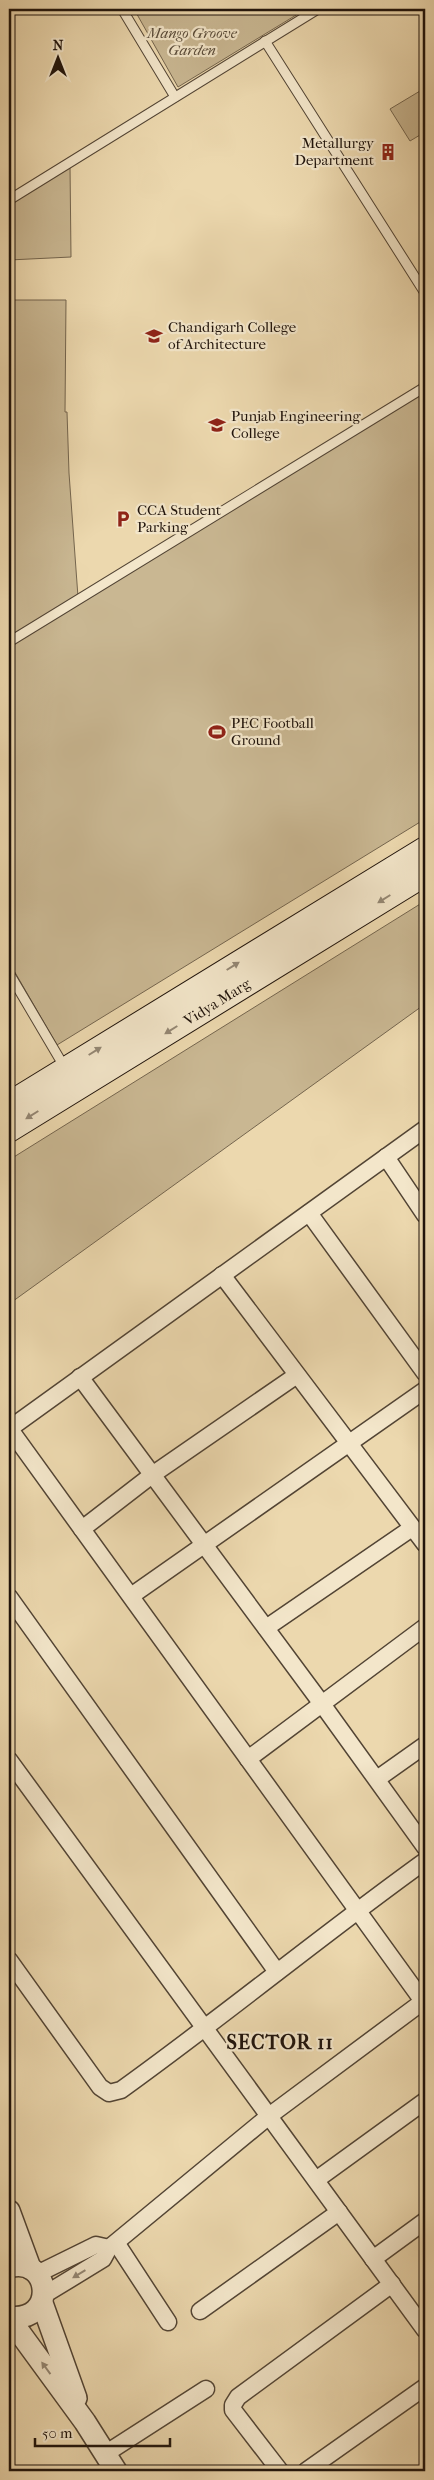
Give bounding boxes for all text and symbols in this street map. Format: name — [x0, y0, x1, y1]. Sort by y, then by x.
park label: Mango Groove Garden — [146, 24, 238, 59]
north arrow — [32, 32, 82, 82]
text: N — [53, 37, 64, 54]
place label: Metallurgy Department — [294, 134, 375, 169]
building icon: Metallurgy Department — [378, 142, 398, 162]
place label: Chandigarh College of Architecture — [168, 318, 297, 353]
school or university icon: Chandigarh College of Architecture — [144, 326, 164, 346]
place label: Punjab Engineering College — [231, 407, 361, 442]
school or university icon: Punjab Engineering College — [207, 415, 227, 435]
place label: CCA Student Parking — [137, 501, 222, 536]
parking icon: CCA Student Parking — [113, 509, 133, 529]
place label: PEC Football Ground — [231, 714, 314, 749]
sports icon: PEC Football Ground — [207, 722, 227, 742]
one-way arrow — [377, 895, 390, 904]
one-way arrow — [227, 962, 240, 971]
street label: Vidya Marg — [180, 974, 254, 1030]
one-way arrow — [164, 1026, 177, 1035]
one-way arrow — [88, 1047, 102, 1056]
one-way arrow — [26, 1111, 39, 1120]
district label: SECTOR 11 — [226, 2031, 334, 2054]
one-way arrow — [72, 2269, 85, 2278]
one-way arrow — [41, 2361, 51, 2375]
scale bar — [35, 2415, 170, 2447]
text: 50 m — [42, 2424, 73, 2442]

